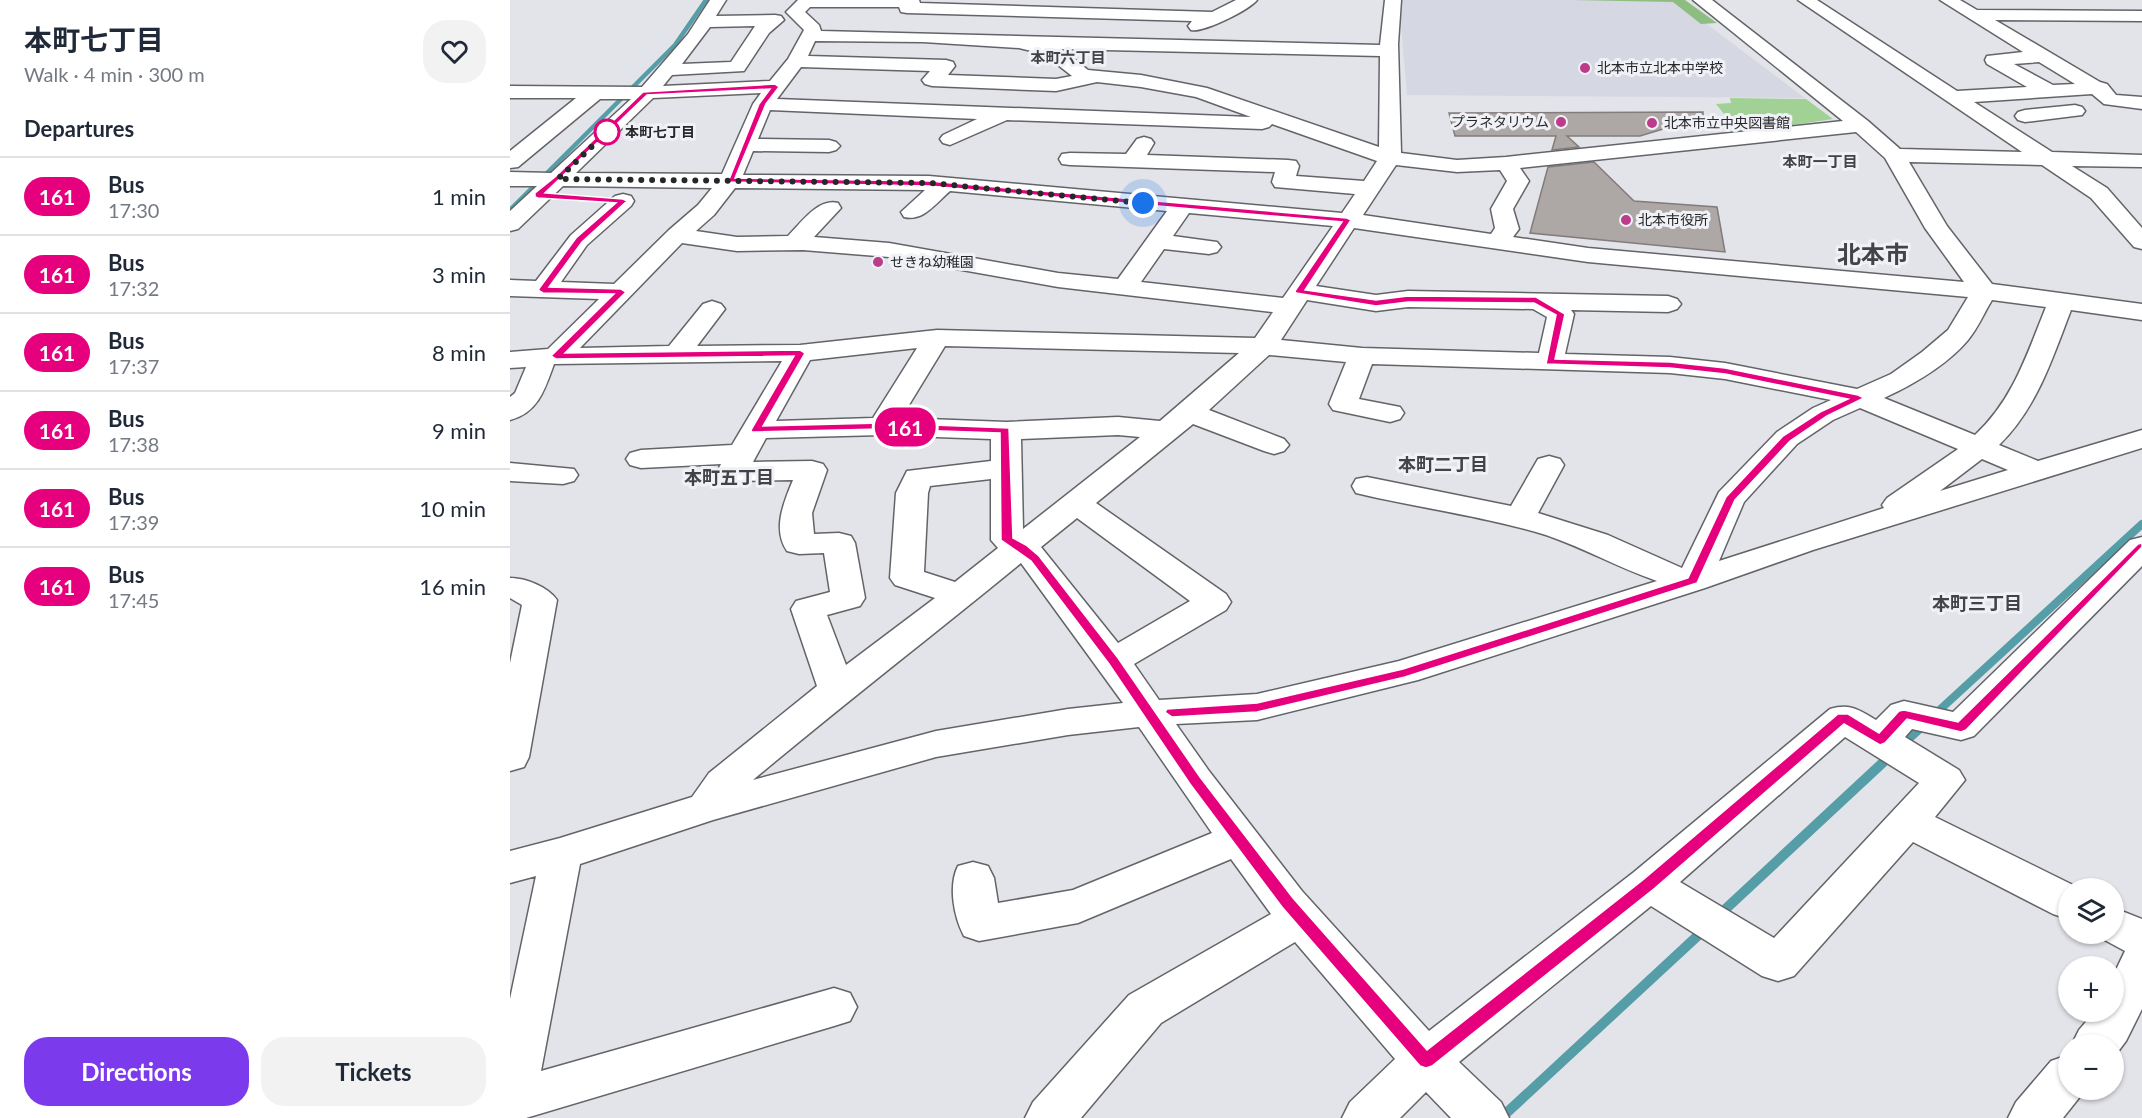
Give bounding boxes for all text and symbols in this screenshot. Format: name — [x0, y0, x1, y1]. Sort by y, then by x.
button: heart — [423, 20, 486, 83]
text: 本町七丁目 — [24, 22, 164, 56]
district label: 本町六丁目 — [1030, 48, 1106, 66]
place label: 北本市立北本中学校 — [1597, 59, 1723, 76]
marker: 北本市立北本中学校 — [1578, 61, 1592, 75]
text: Walk · 4 min · 300 m — [24, 62, 205, 86]
place label: プラネタリウム — [1451, 113, 1549, 130]
place label: 北本市立中央図書館 — [1664, 114, 1790, 131]
text: Departures — [24, 115, 134, 142]
marker: プラネタリウム — [1554, 115, 1568, 129]
marker: 北本市立中央図書館 — [1645, 116, 1659, 130]
marker: 本町七丁目 — [594, 119, 620, 145]
place label: 本町七丁目 — [625, 123, 695, 140]
district label: 本町一丁目 — [1782, 152, 1858, 170]
text: Bus — [108, 171, 144, 198]
text: 1 min — [432, 183, 486, 210]
text: 161 — [39, 184, 75, 209]
your location — [1128, 188, 1158, 218]
text: 17:30 — [108, 198, 159, 222]
place label: 北本市役所 — [1638, 211, 1708, 228]
marker: 北本市役所 — [1619, 213, 1633, 227]
district label: 北本市 — [1837, 239, 1909, 268]
text: Bus — [108, 249, 144, 276]
place label: せきね幼稚園 — [890, 253, 974, 270]
marker: せきね幼稚園 — [871, 255, 885, 269]
text: 3 min — [432, 261, 486, 288]
text: 161 — [39, 262, 75, 287]
text: 17:32 — [108, 276, 159, 300]
text: Bus — [108, 327, 144, 354]
text: 8 min — [432, 339, 486, 366]
text: 161 — [39, 340, 75, 365]
text: 17:37 — [108, 354, 159, 378]
text: Bus — [108, 405, 144, 432]
line badge: 161 — [870, 408, 940, 446]
text: 161 — [887, 415, 923, 440]
text: 9 min — [432, 417, 486, 444]
text: 161 — [39, 418, 75, 443]
text: 17:38 — [108, 432, 159, 456]
district label: 本町二丁目 — [1398, 453, 1488, 475]
district label: 本町五丁目 — [684, 466, 774, 488]
text: Bus — [108, 483, 144, 510]
text: 10 min — [419, 495, 486, 522]
text: 161 — [39, 496, 75, 521]
text: 17:39 — [108, 510, 159, 534]
text: Bus — [108, 561, 144, 588]
text: 16 min — [419, 573, 486, 600]
text: 161 — [39, 574, 75, 599]
text: 17:45 — [108, 588, 159, 612]
district label: 本町三丁目 — [1932, 592, 2022, 614]
map controls — [2058, 878, 2124, 1100]
button: layers — [2058, 878, 2124, 944]
button: + — [2058, 956, 2124, 1022]
button: − — [2058, 1034, 2124, 1100]
button: Directions — [24, 1037, 249, 1106]
button: Tickets — [261, 1037, 486, 1106]

